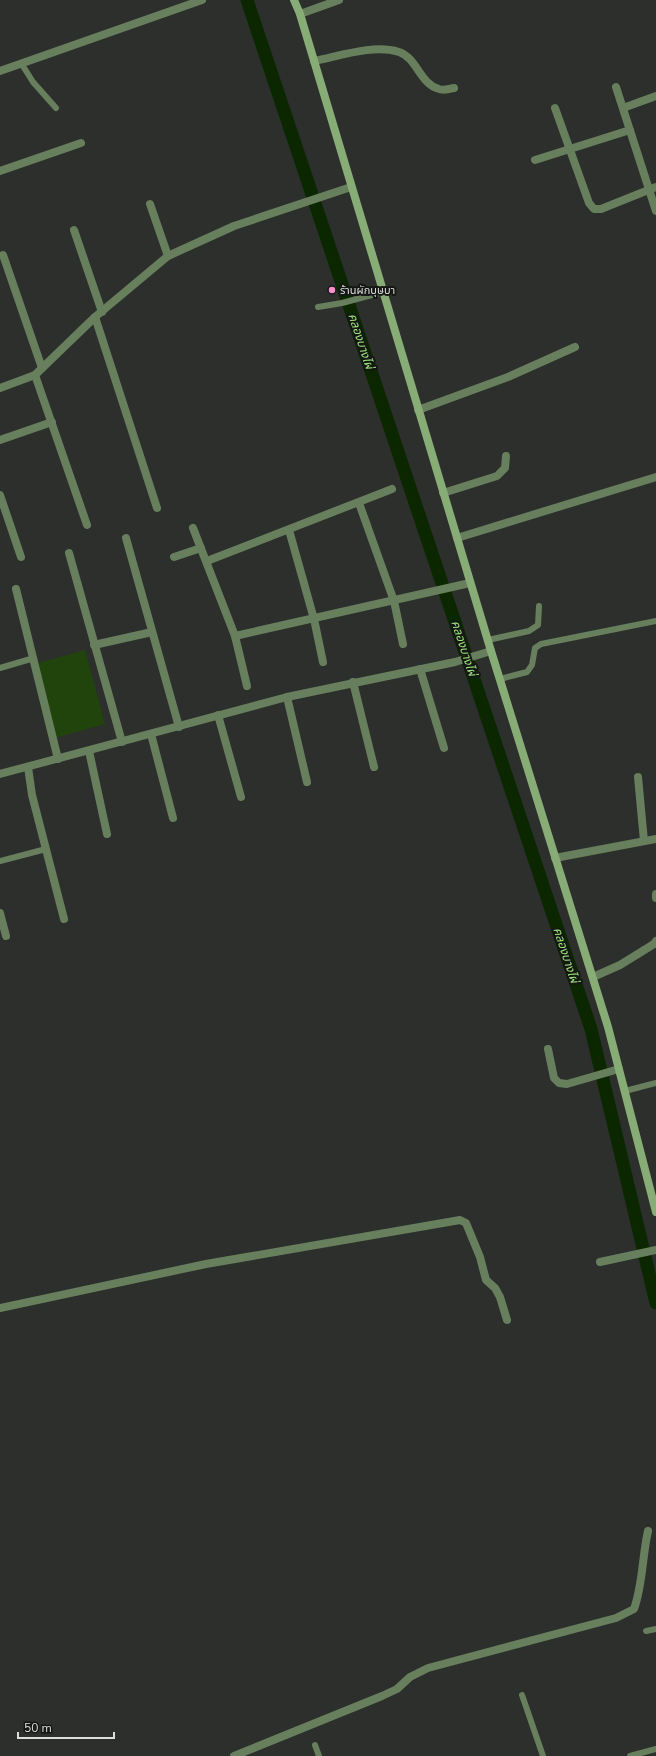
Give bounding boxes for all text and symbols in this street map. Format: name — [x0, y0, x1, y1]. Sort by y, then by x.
place label: ร้านผักบุษบา — [340, 283, 395, 298]
marker: ร้านผักบุษบา — [327, 285, 337, 295]
water label: คลองบางไผ่ — [345, 311, 378, 373]
water label: คลองบางไผ่ — [448, 618, 481, 680]
water label: คลองบางไผ่ — [550, 925, 583, 987]
scale bar — [18, 1714, 114, 1740]
text: 50 m — [24, 1720, 52, 1736]

